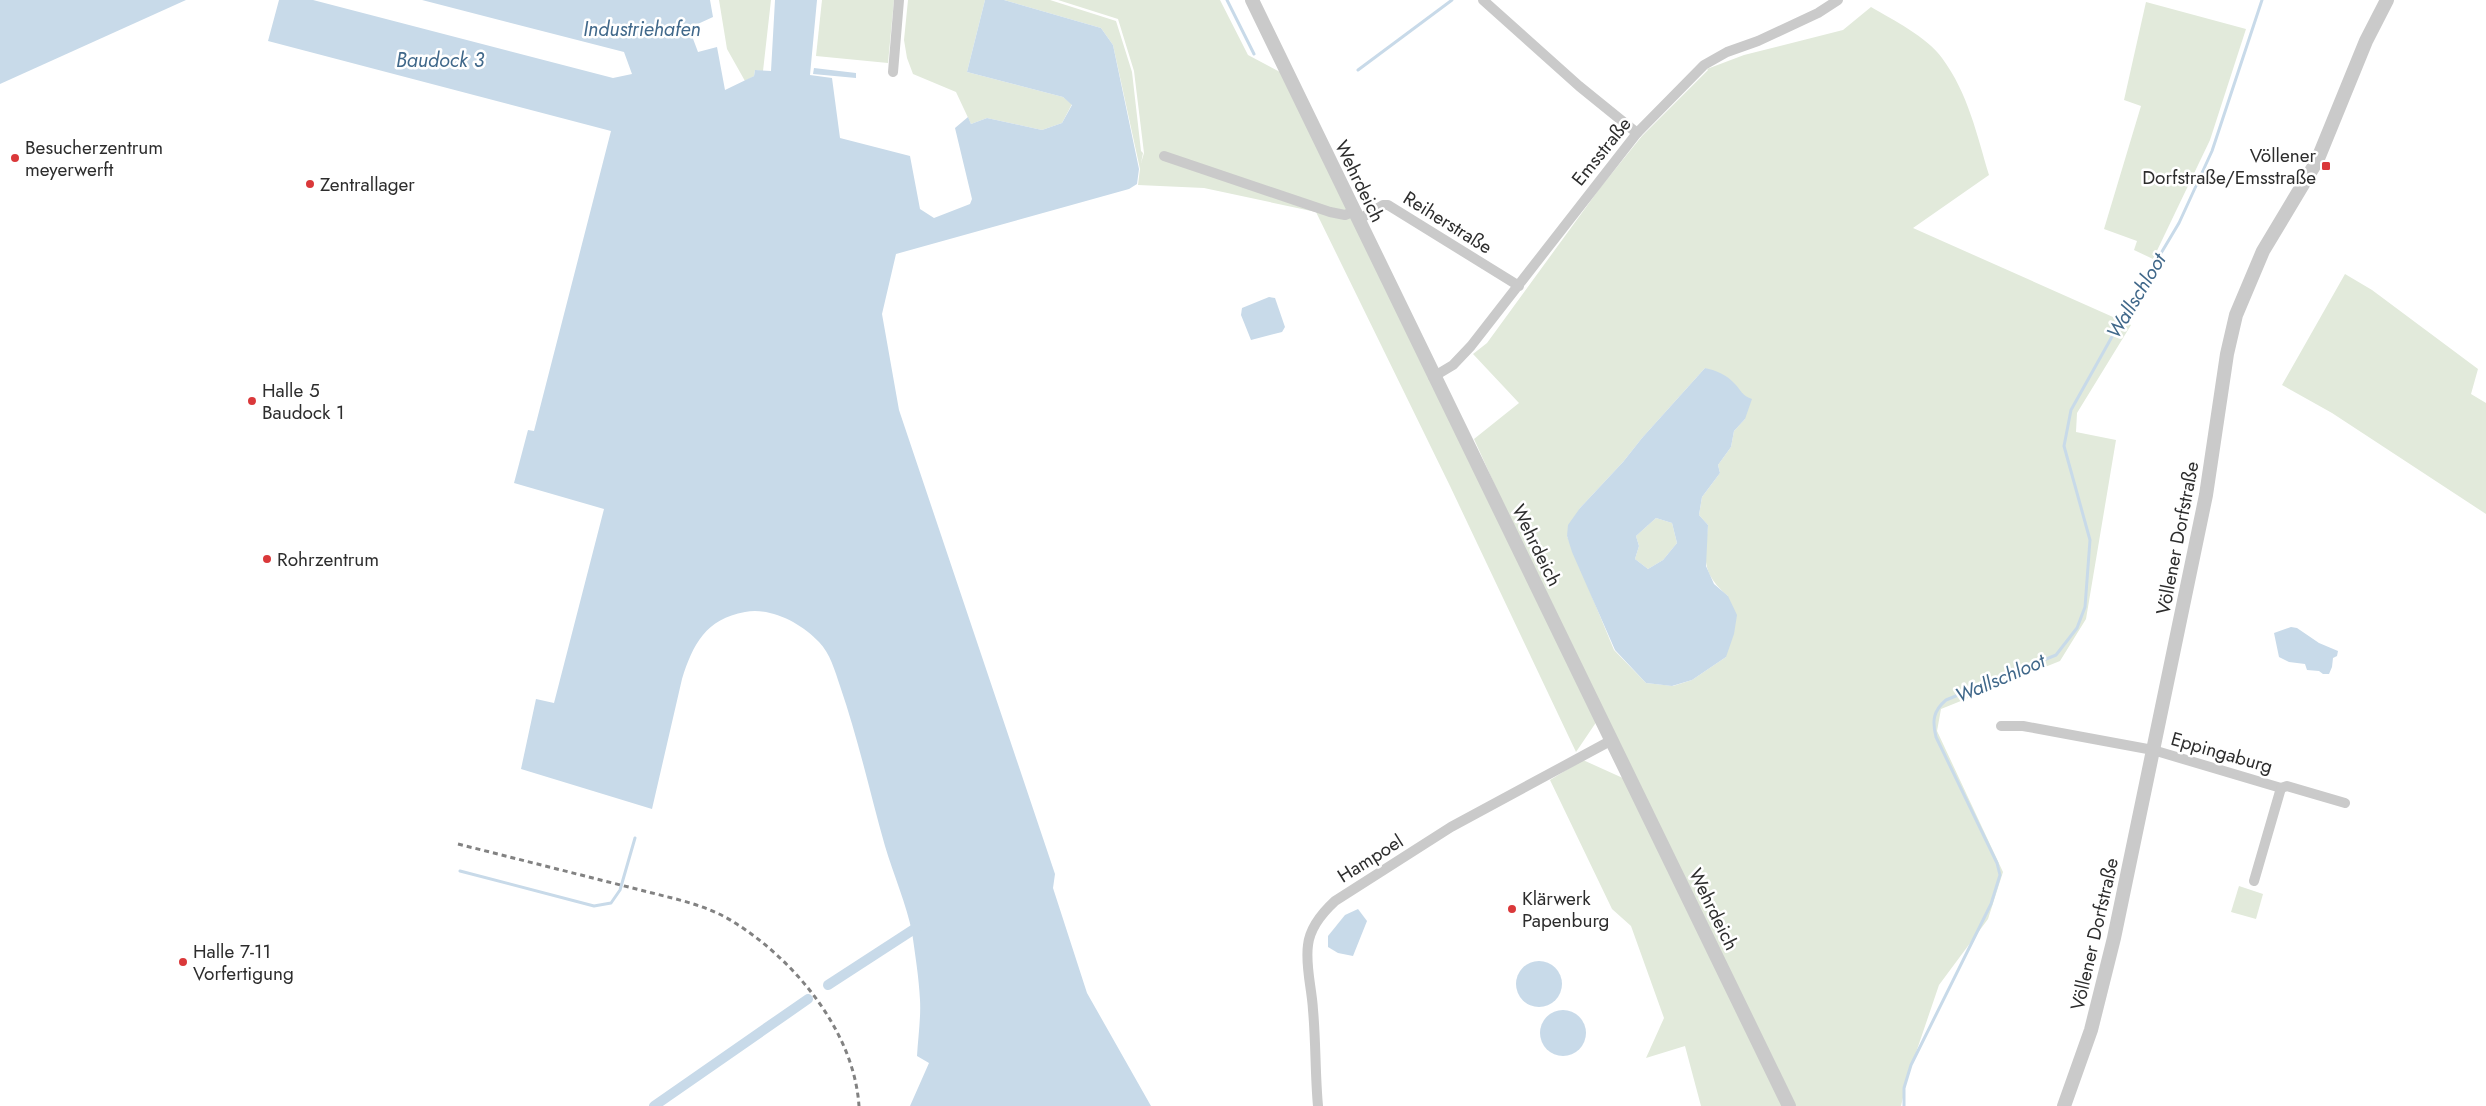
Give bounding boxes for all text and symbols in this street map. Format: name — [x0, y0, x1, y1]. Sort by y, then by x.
water label: Industriehafen — [583, 15, 701, 44]
water label: Baudock 3 — [396, 46, 484, 75]
street label: Emsstraße — [1565, 111, 1638, 191]
place label: Besucherzentrum meyerwerft — [25, 134, 163, 183]
street label: Wehrdeich — [1328, 136, 1391, 227]
place label: Völlener Dorfstraße/Emsstraße — [2142, 142, 2316, 191]
marker: Besucherzentrum meyerwerft — [9, 152, 21, 164]
marker: Völlener Dorfstraße/Emsstraße — [2320, 160, 2332, 172]
place label: Zentrallager — [320, 171, 415, 198]
marker: Zentrallager — [304, 178, 316, 190]
street label: Reiherstraße — [1398, 184, 1497, 260]
water label: Wallschloot — [2100, 247, 2174, 344]
place label: Halle 5 Baudock 1 — [262, 377, 345, 426]
marker: Halle 5 Baudock 1 — [246, 395, 258, 407]
street label: Völlener Dorfstraße — [2149, 459, 2206, 617]
street label: Wehrdeich — [1505, 500, 1568, 591]
place label: Rohrzentrum — [277, 546, 379, 573]
marker: Rohrzentrum — [261, 553, 273, 565]
water label: Wallschloot — [1951, 646, 2051, 710]
street label: Eppingaburg — [2168, 725, 2276, 780]
street label: Hampoel — [1332, 828, 1408, 889]
street label: Völlener Dorfstraße — [2064, 855, 2125, 1013]
street label: Wehrdeich — [1682, 864, 1745, 955]
place label: Klärwerk Papenburg — [1522, 885, 1609, 934]
marker: Klärwerk Papenburg — [1506, 903, 1518, 915]
place label: Halle 7-11 Vorfertigung — [193, 938, 294, 987]
marker: Halle 7-11 Vorfertigung — [177, 956, 189, 968]

